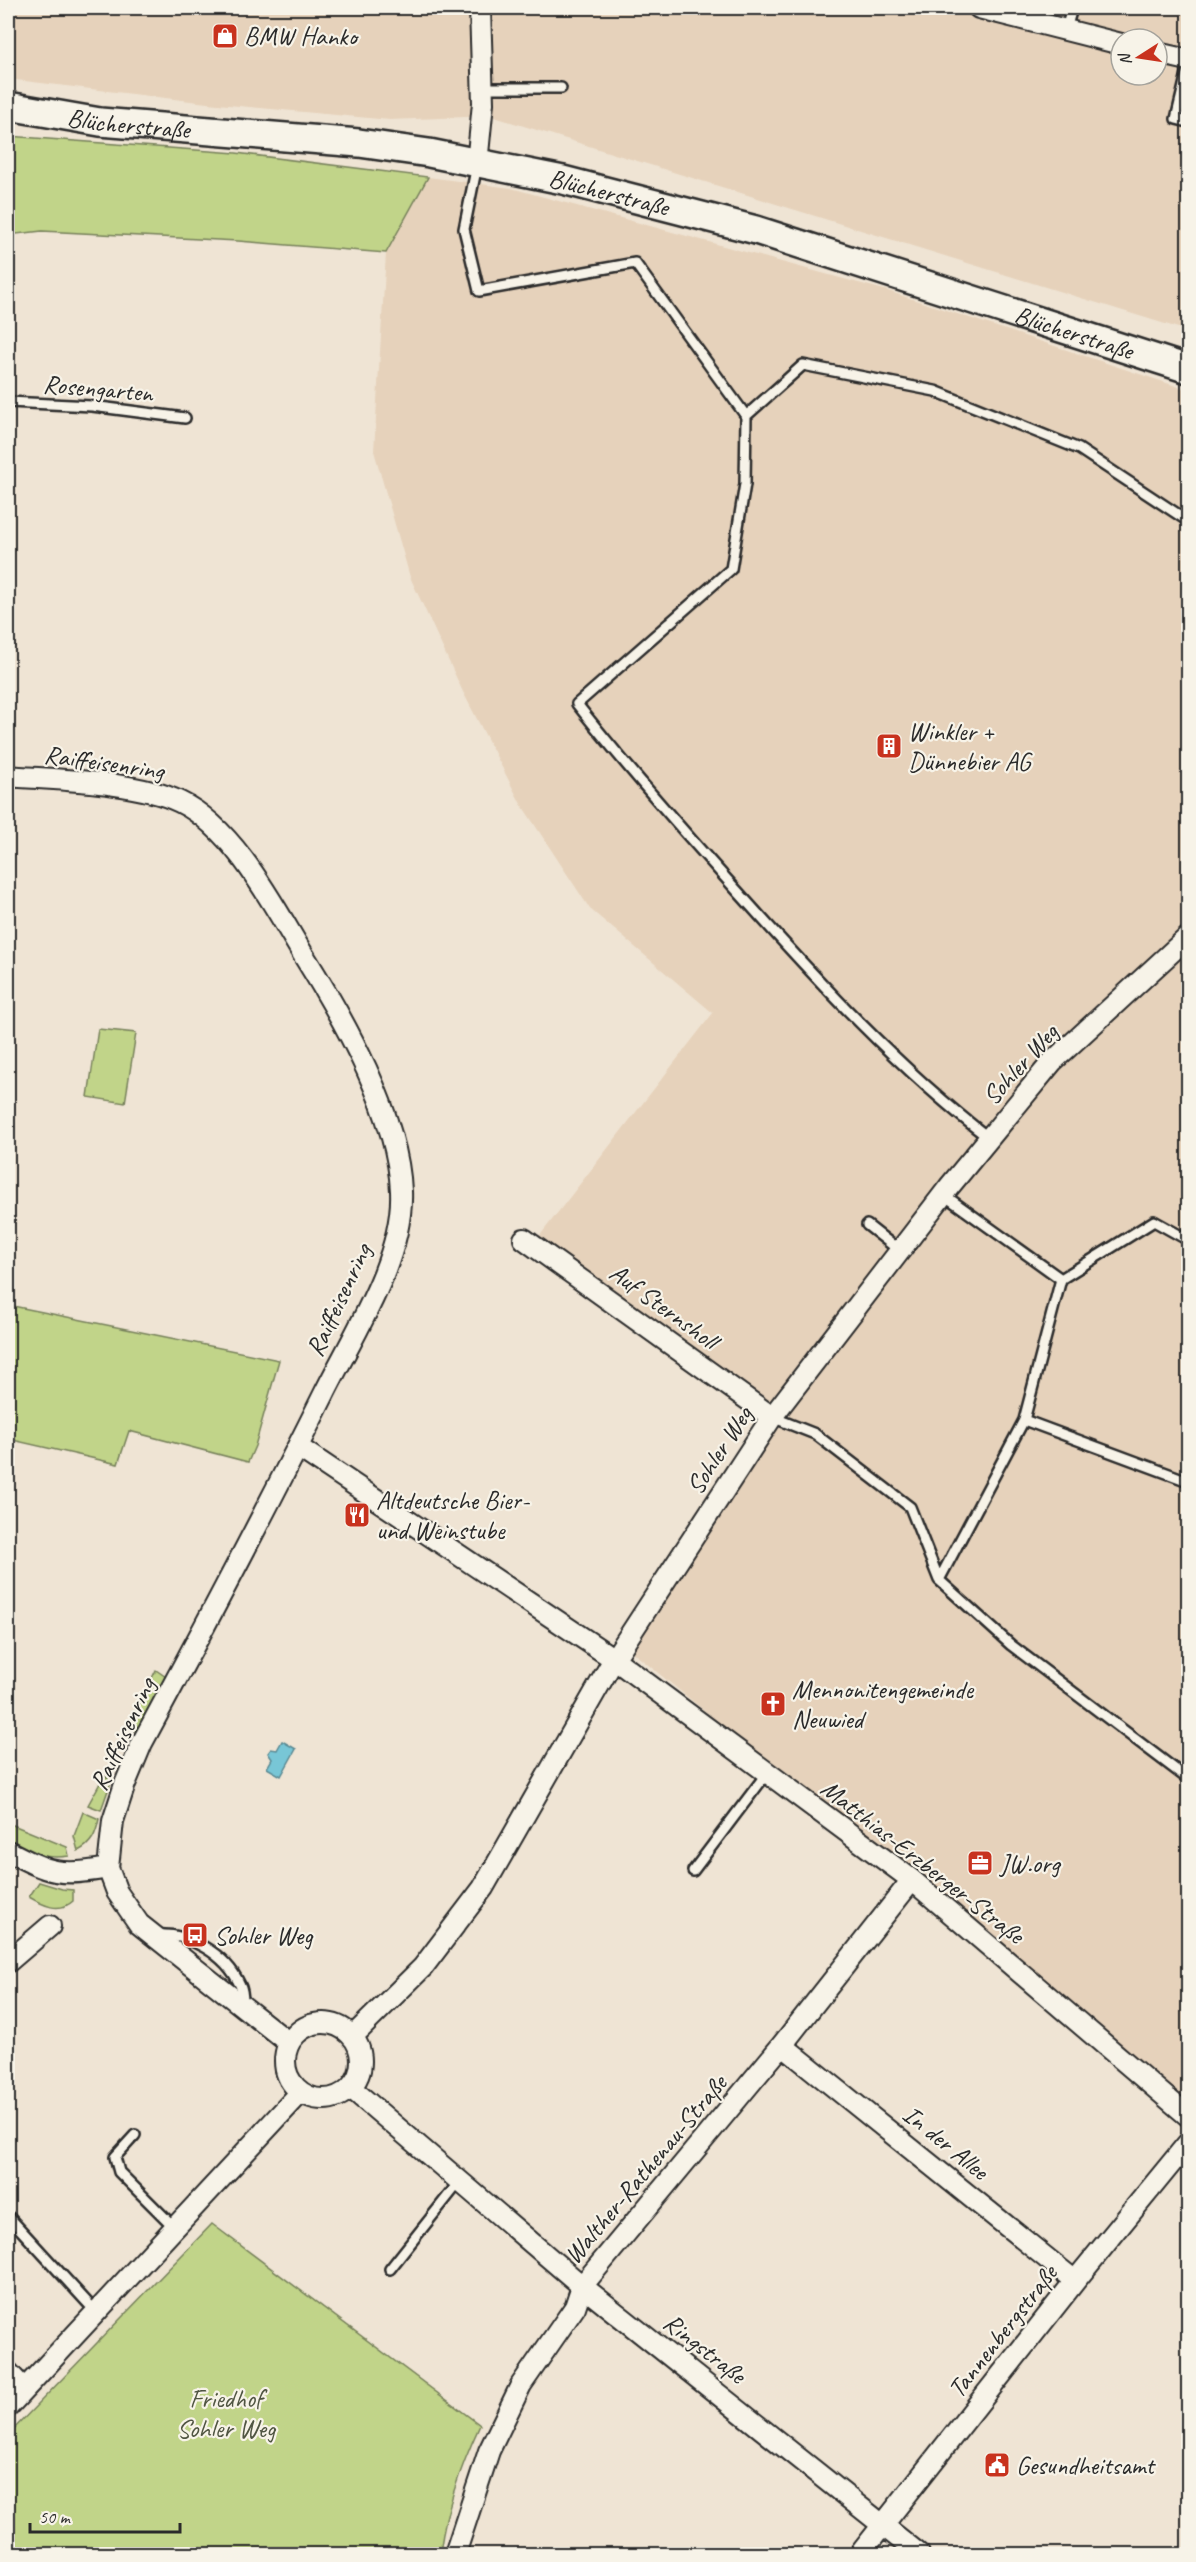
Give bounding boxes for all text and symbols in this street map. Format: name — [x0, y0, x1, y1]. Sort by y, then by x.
place label: BMW Hanko — [244, 20, 359, 53]
shop icon: BMW Hanko — [210, 21, 240, 51]
north arrow — [1109, 27, 1169, 87]
text: N — [1114, 50, 1136, 67]
street label: Blücherstraße — [65, 101, 194, 146]
street label: Blücherstraße — [546, 162, 675, 224]
street label: Blücherstraße — [1010, 298, 1140, 368]
street label: Rosengarten — [42, 367, 155, 410]
place label: Winkler + Dünnebier AG — [908, 715, 1034, 778]
building icon: Winkler + Dünnebier AG — [874, 731, 904, 761]
street label: Raiffeisenring — [42, 738, 168, 787]
street label: Sohler Weg — [975, 1015, 1067, 1112]
street label: Raiffeisenring — [298, 1237, 380, 1362]
street label: Auf Sternsholl — [603, 1256, 728, 1359]
street label: Sohler Weg — [679, 1398, 761, 1501]
place label: Altdeutsche Bier- und Weinstube — [376, 1484, 531, 1547]
restaurant icon: Altdeutsche Bier- und Weinstube — [342, 1500, 372, 1530]
street label: Raiffeisenring — [82, 1671, 164, 1796]
place label: Mennonitengemeinde Neuwied — [792, 1673, 975, 1736]
church icon: Mennonitengemeinde Neuwied — [758, 1689, 788, 1719]
street label: Matthias-Erzberger-Straße — [814, 1772, 1033, 1953]
place label: JW.org — [998, 1847, 1061, 1880]
office icon: JW.org — [965, 1848, 995, 1878]
place label: Sohler Weg — [214, 1919, 314, 1952]
bus stop icon: Sohler Weg — [180, 1920, 210, 1950]
street label: Walther-Rathenau-Straße — [557, 2066, 736, 2271]
street label: In der Allee — [896, 2098, 997, 2188]
street label: Tannenbergstraße — [940, 2256, 1066, 2404]
street label: Ringstraße — [657, 2306, 755, 2392]
park label: Friedhof Sohler Weg — [177, 2382, 277, 2445]
place label: Gesundheitsamt — [1016, 2449, 1156, 2482]
public building icon: Gesundheitsamt — [982, 2450, 1012, 2480]
scale bar — [30, 2496, 180, 2534]
text: 50 m — [39, 2506, 72, 2528]

